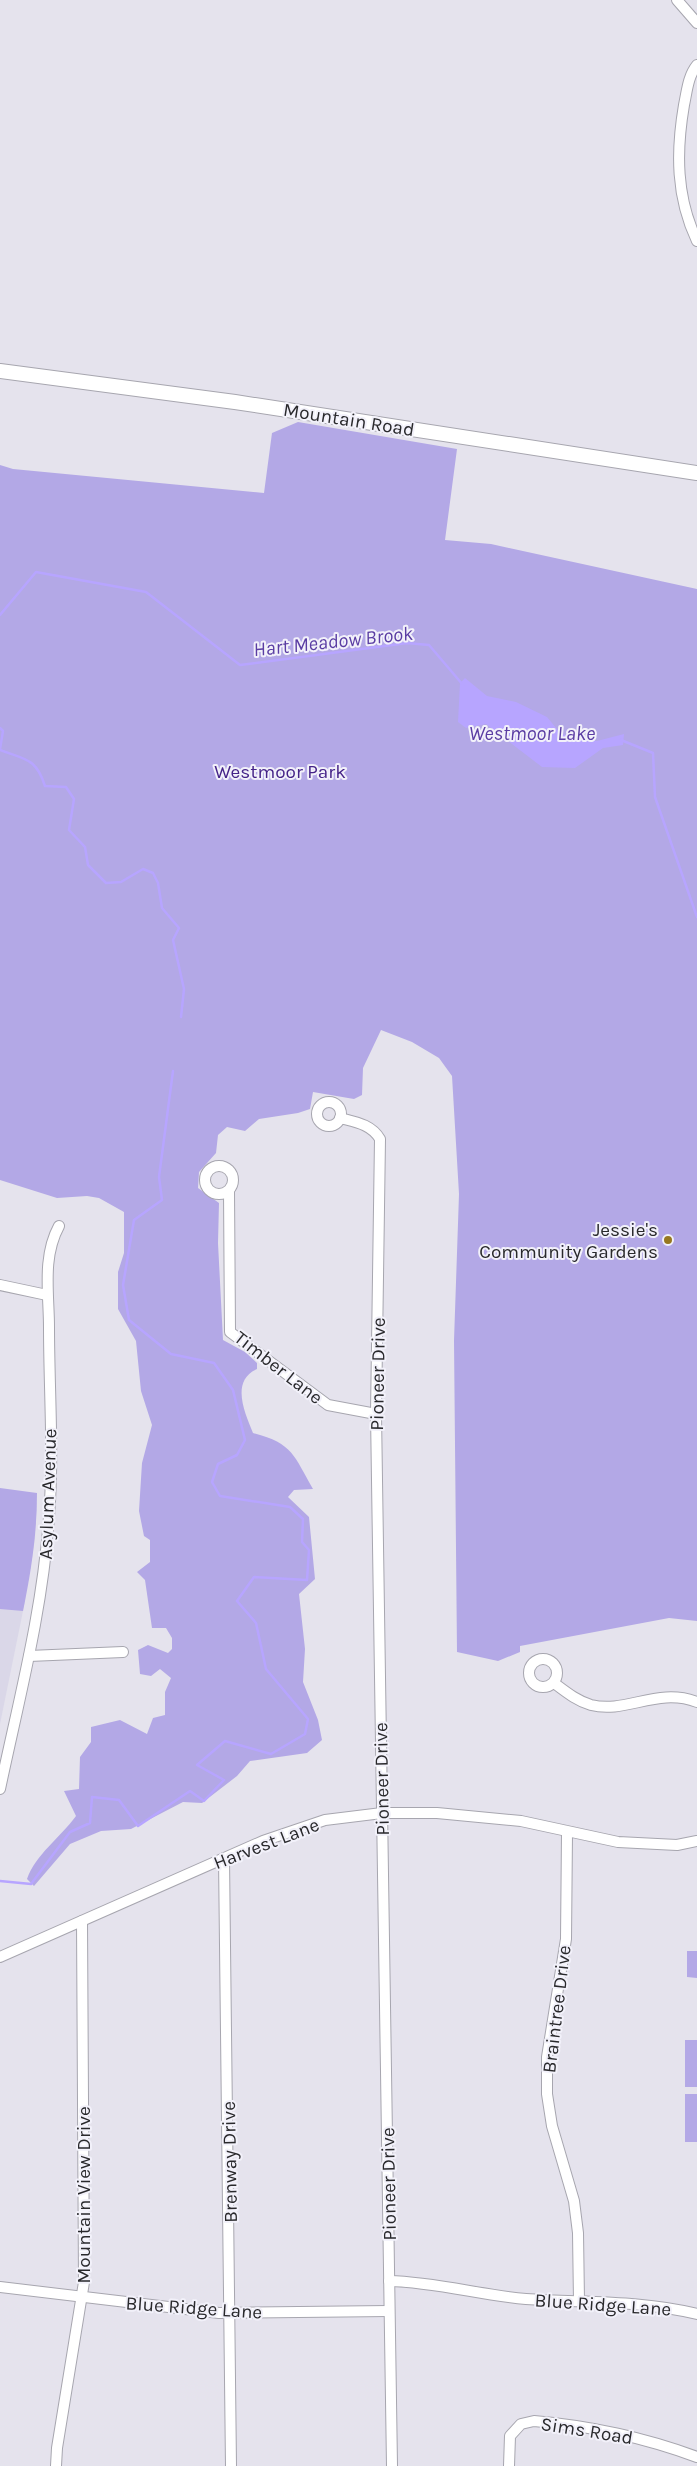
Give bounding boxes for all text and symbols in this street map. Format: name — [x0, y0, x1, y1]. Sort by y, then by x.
street label: Mountain Road — [282, 399, 416, 441]
water label: Hart Meadow Brook — [252, 622, 415, 661]
water label: Westmoor Lake — [469, 722, 595, 745]
park label: Westmoor Park — [214, 761, 346, 783]
place label: Jessie's Community Gardens — [479, 1219, 658, 1263]
marker: Jessie's Community Gardens — [662, 1234, 674, 1246]
street label: Pioneer Drive — [366, 1317, 390, 1431]
street label: Timber Lane — [230, 1327, 327, 1409]
street label: Asylum Avenue — [35, 1428, 61, 1560]
street label: Pioneer Drive — [370, 1722, 394, 1836]
street label: Harvest Lane — [210, 1814, 322, 1874]
street label: Braintree Drive — [538, 1944, 576, 2074]
street label: Brenway Drive — [218, 2101, 242, 2223]
street label: Mountain View Drive — [73, 2106, 95, 2284]
street label: Pioneer Drive — [377, 2127, 401, 2241]
street label: Blue Ridge Lane — [534, 2289, 672, 2321]
street label: Blue Ridge Lane — [125, 2292, 263, 2324]
street label: Sims Road — [539, 2413, 635, 2449]

